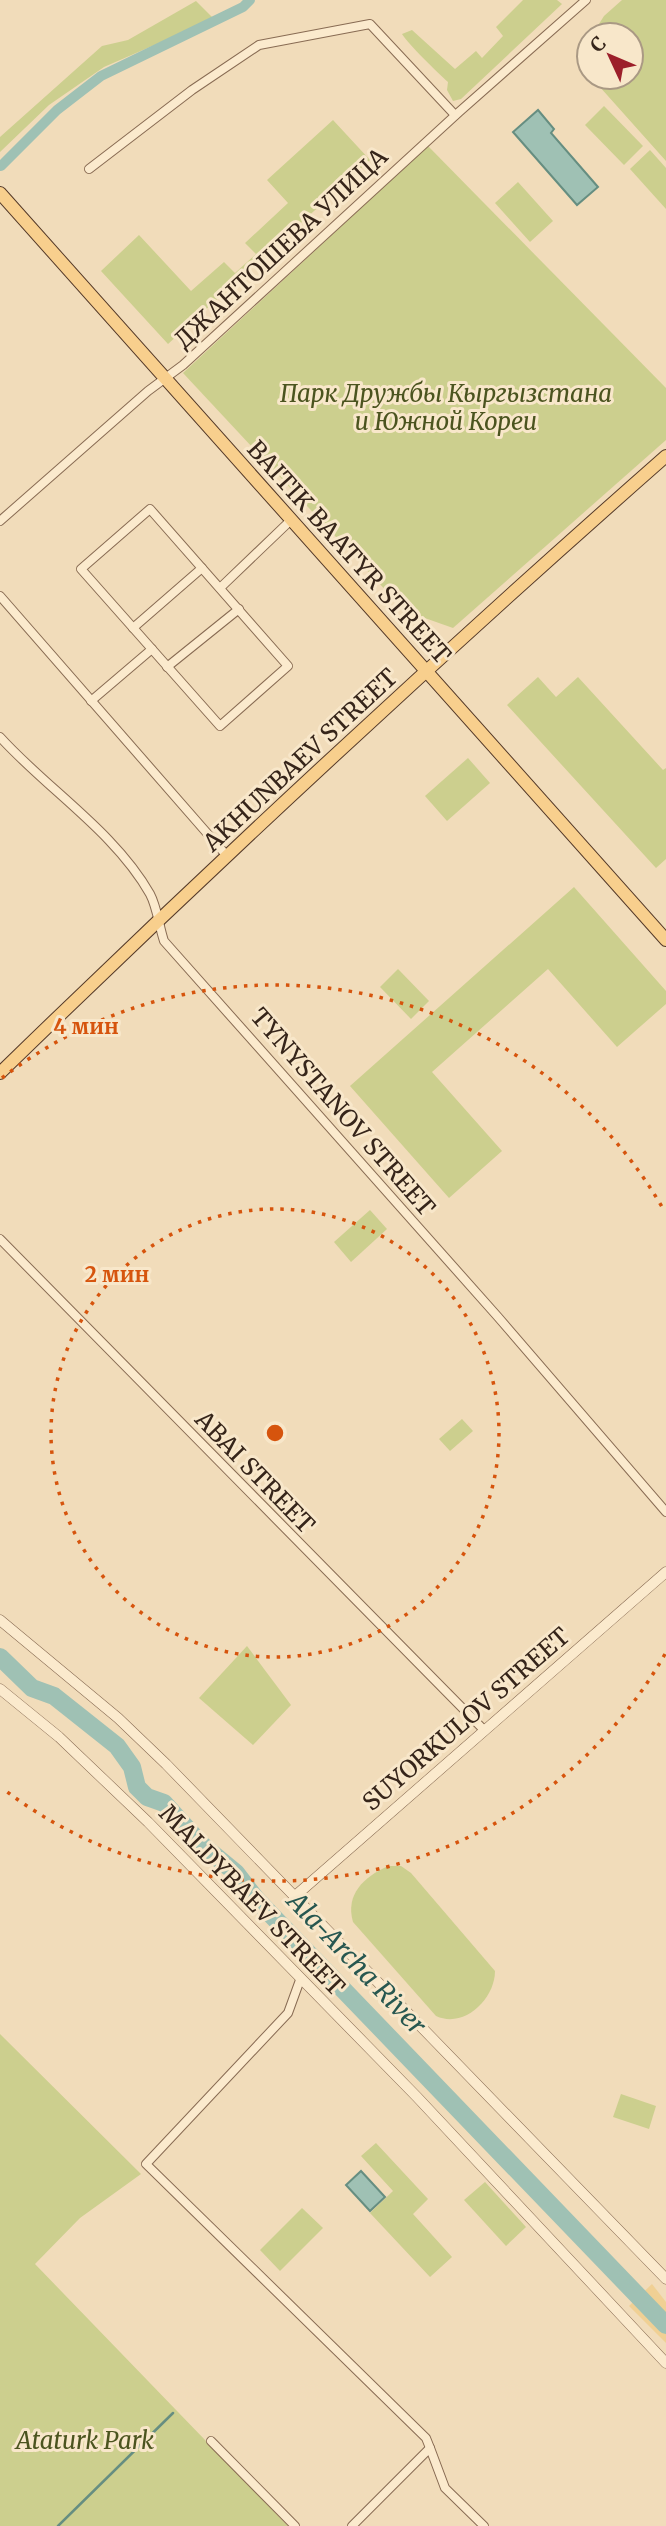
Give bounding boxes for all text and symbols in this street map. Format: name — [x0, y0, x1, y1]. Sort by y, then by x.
north arrow — [575, 21, 645, 91]
text: С — [585, 31, 611, 57]
street label: ДЖАНТОШЕВА УЛИЦА — [168, 140, 395, 355]
park label: Парк Дружбы Кыргызстана и Южной Кореи — [280, 378, 612, 437]
street label: BAITIK BAATYR STREET — [240, 434, 458, 670]
street label: AKHUNBAEV STREET — [196, 662, 404, 859]
street label: TYNYSTANOV STREET — [244, 1001, 442, 1223]
text: 4 мин — [53, 1013, 119, 1040]
text: 2 мин — [85, 1261, 149, 1288]
street label: ABAI STREET — [188, 1403, 322, 1540]
centre of rings — [263, 1421, 287, 1445]
street label: SUYORKULOV STREET — [356, 1620, 576, 1817]
street label: MALDYBAEV STREET — [153, 1798, 351, 2002]
water label: Ala-Archa River — [279, 1883, 434, 2042]
park label: Ataturk Park — [14, 2425, 154, 2456]

